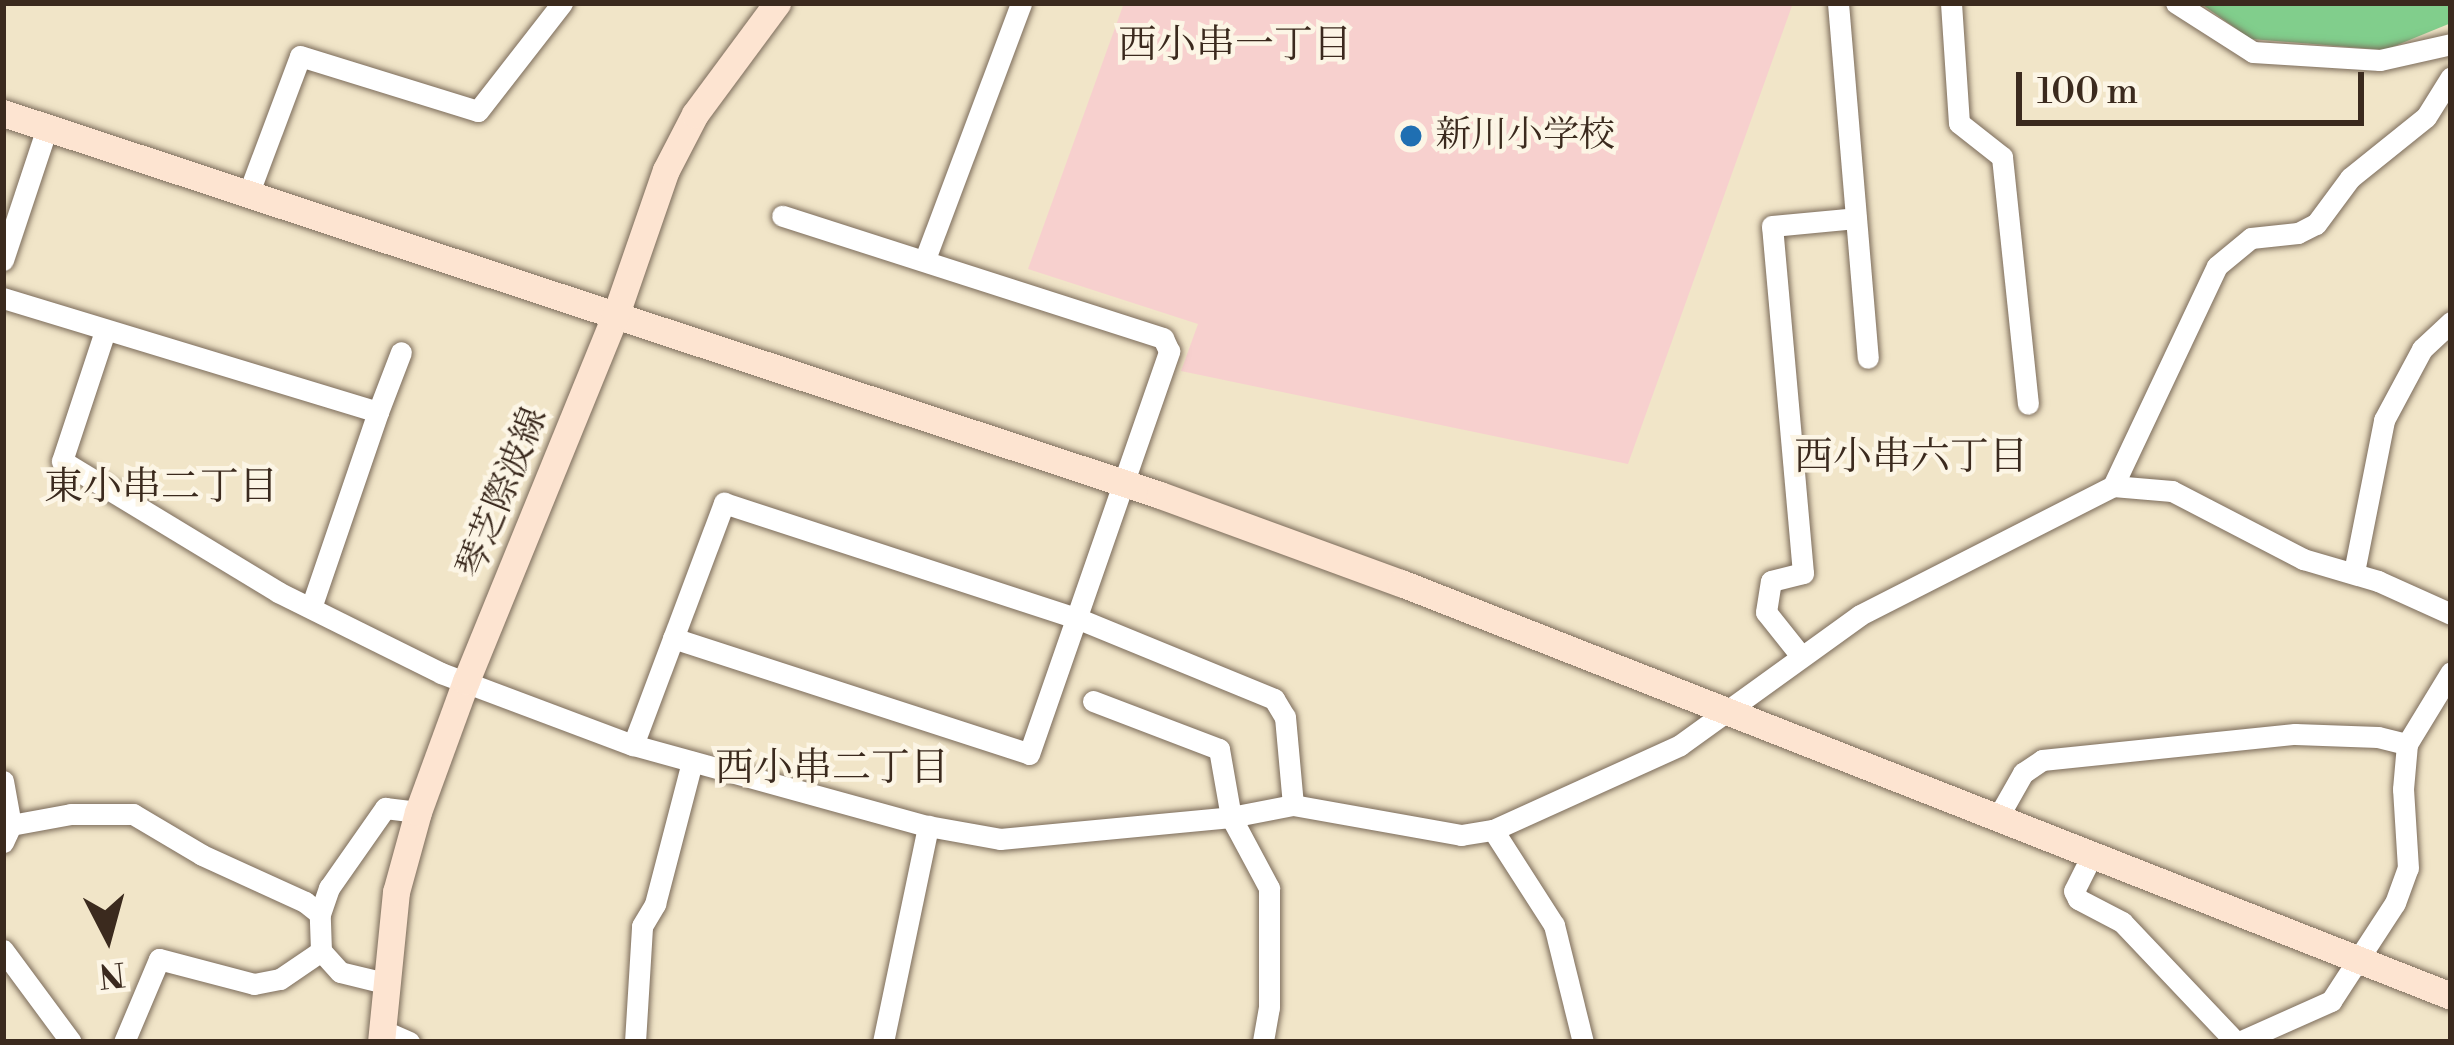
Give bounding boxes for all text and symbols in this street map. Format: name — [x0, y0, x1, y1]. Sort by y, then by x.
district label: 西小串一丁目 — [1118, 23, 1352, 69]
scale bar — [2022, 48, 2370, 122]
text: 100 m — [2037, 70, 2138, 115]
place label: 新川小学校 — [1435, 114, 1615, 158]
marker: 新川小学校 — [1398, 123, 1424, 149]
street label: 琴芝際波線 — [449, 401, 557, 585]
district label: 西小串六丁目 — [1794, 435, 2028, 481]
district label: 東小串二丁目 — [44, 465, 278, 511]
district label: 西小串二丁目 — [715, 746, 949, 792]
north arrow — [48, 877, 168, 997]
text: N — [97, 952, 127, 995]

